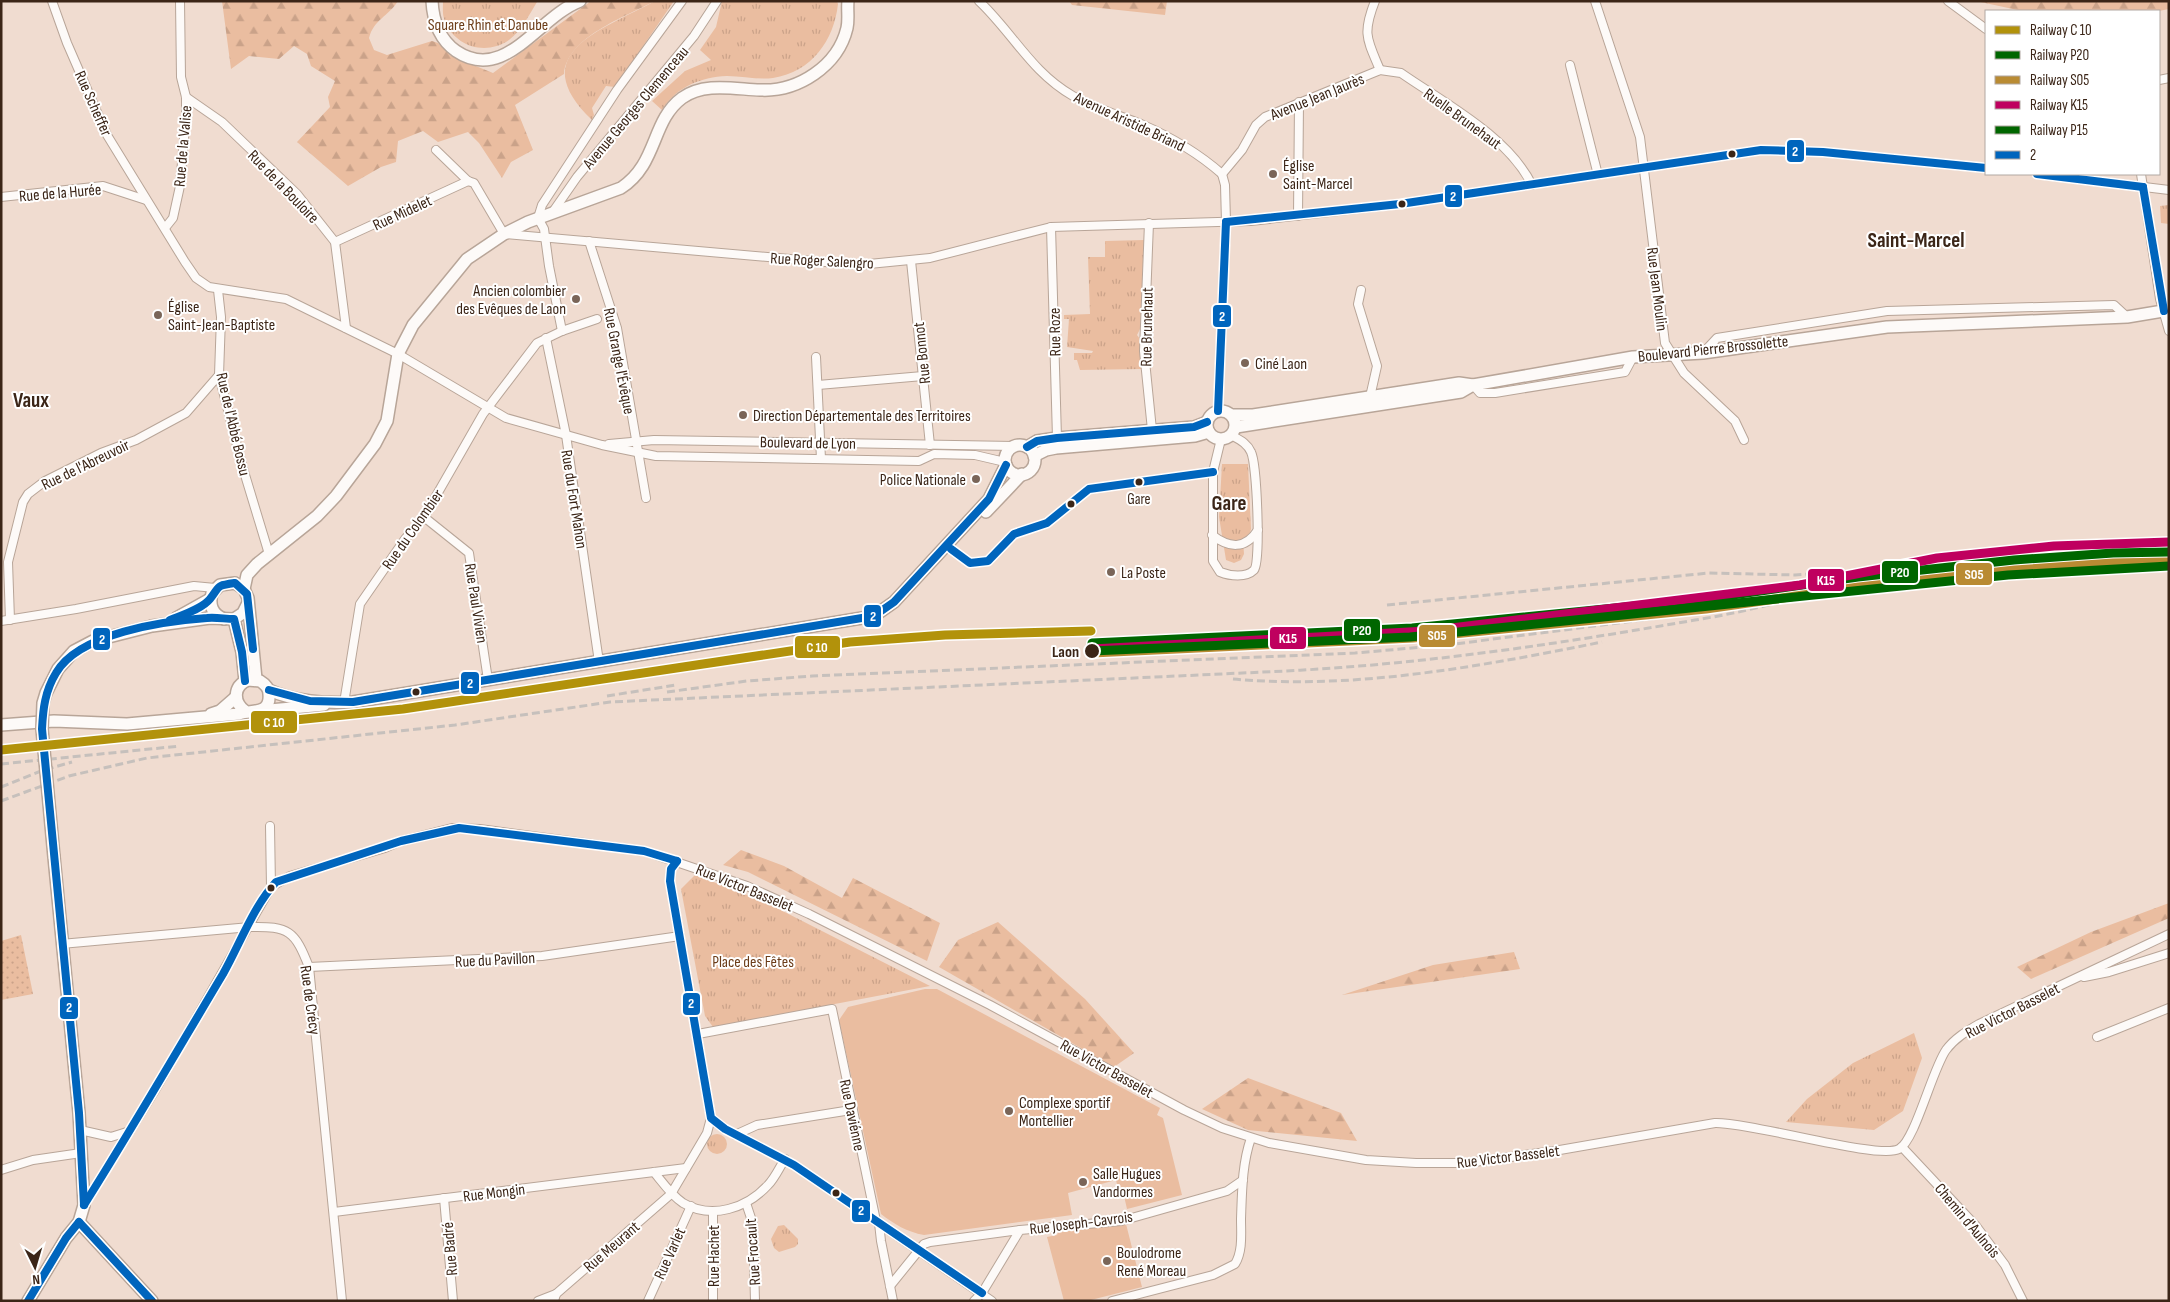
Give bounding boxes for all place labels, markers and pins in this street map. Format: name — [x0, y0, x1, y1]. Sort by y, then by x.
unlabelled marker — [1727, 149, 1737, 159]
place label: Église Saint-Marcel — [1283, 157, 1352, 194]
marker: Église Saint-Marcel — [1267, 168, 1279, 180]
unlabelled marker — [1397, 199, 1407, 209]
place label: Ancien colombier des Evêques de Laon — [456, 282, 566, 319]
marker: Ancien colombier des Evêques de Laon — [570, 293, 582, 305]
place label: Église Saint-Jean-Baptiste — [168, 298, 275, 335]
marker: Église Saint-Jean-Baptiste — [152, 309, 164, 321]
place label: Ciné Laon — [1255, 355, 1307, 374]
marker: Ciné Laon — [1239, 357, 1251, 369]
place label: Direction Départementale des Territoires — [753, 407, 971, 426]
marker: Direction Départementale des Territoires — [737, 409, 749, 421]
place label: Police Nationale — [880, 471, 966, 490]
marker: Police Nationale — [970, 473, 982, 485]
marker: Gare — [1134, 477, 1144, 487]
place label: Gare — [1127, 490, 1151, 509]
unlabelled marker — [1066, 499, 1076, 509]
place label: La Poste — [1121, 564, 1166, 583]
marker: La Poste — [1105, 566, 1117, 578]
marker: Laon — [1083, 642, 1101, 660]
place label: Laon — [1052, 643, 1079, 662]
unlabelled marker — [411, 687, 421, 697]
unlabelled marker — [266, 883, 276, 893]
place label: Complexe sportif Montellier — [1019, 1094, 1111, 1131]
marker: Complexe sportif Montellier — [1003, 1105, 1015, 1117]
place label: Salle Hugues Vandormes — [1093, 1165, 1161, 1202]
marker: Salle Hugues Vandormes — [1077, 1176, 1089, 1188]
unlabelled marker — [831, 1188, 841, 1198]
place label: Boulodrome René Moreau — [1117, 1244, 1186, 1281]
marker: Boulodrome René Moreau — [1101, 1255, 1113, 1267]

